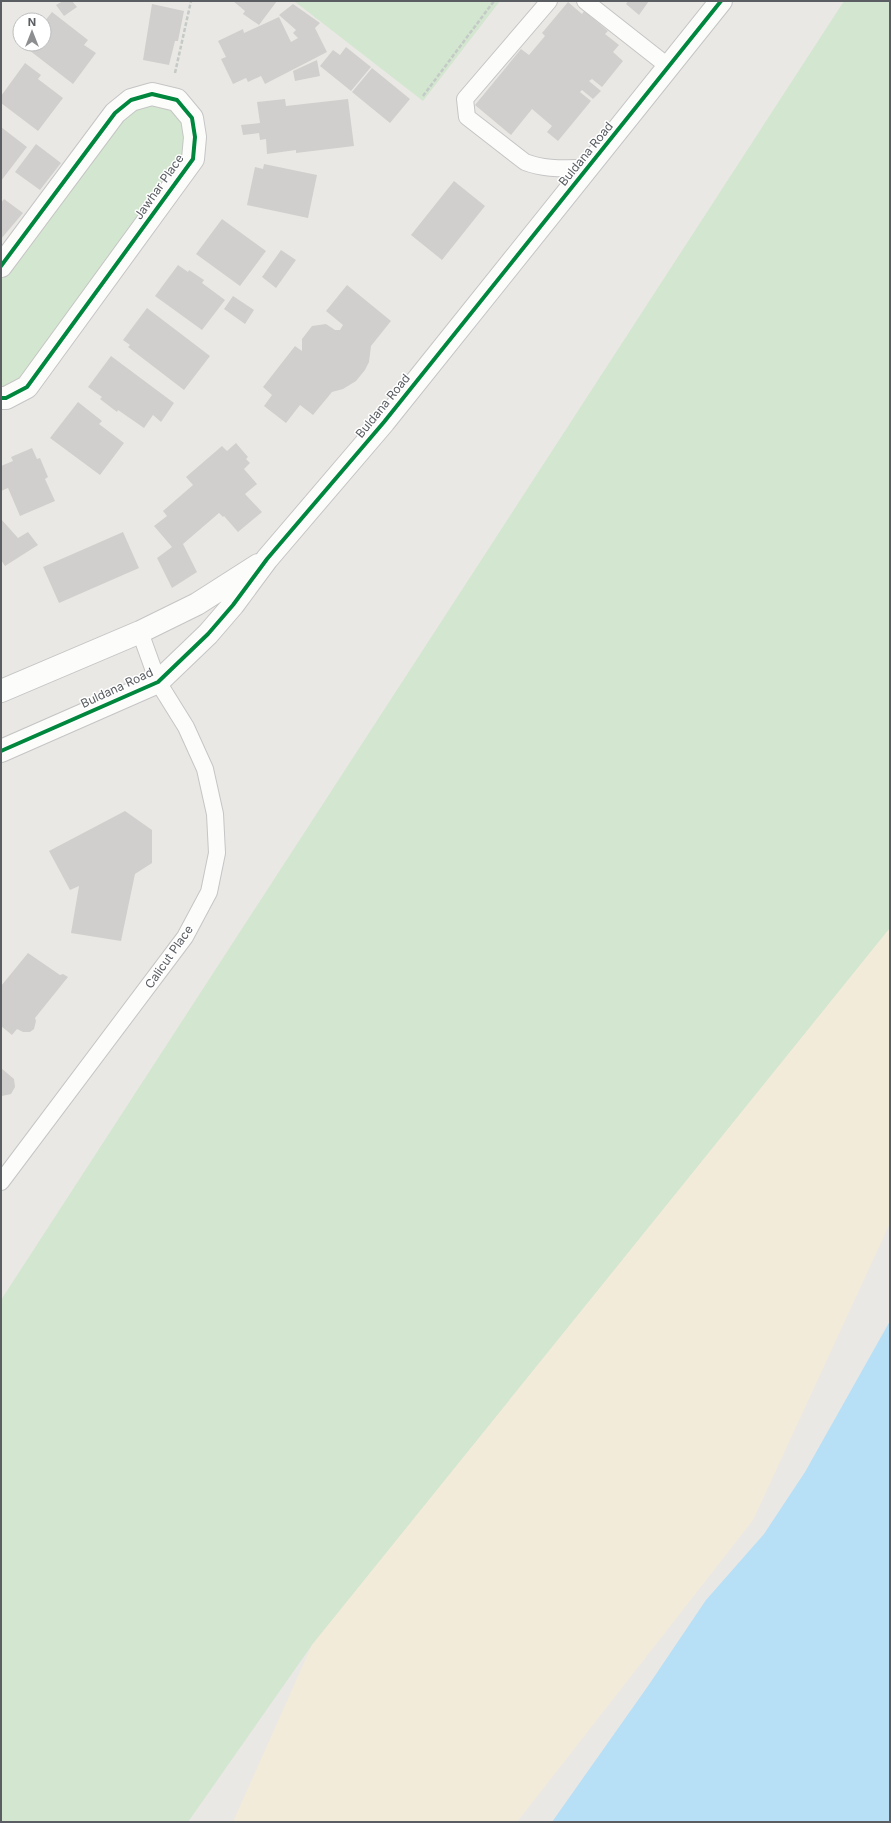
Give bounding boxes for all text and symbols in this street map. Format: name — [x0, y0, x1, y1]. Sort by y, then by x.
north arrow — [12, 12, 52, 52]
text: N — [28, 15, 36, 29]
street label: Buldana Road — [555, 119, 616, 189]
street label: Jawhar Place — [131, 151, 187, 222]
street label: Buldana Road — [352, 371, 413, 441]
street label: Buldana Road — [78, 664, 155, 711]
street label: Calicut Place — [141, 922, 196, 991]

